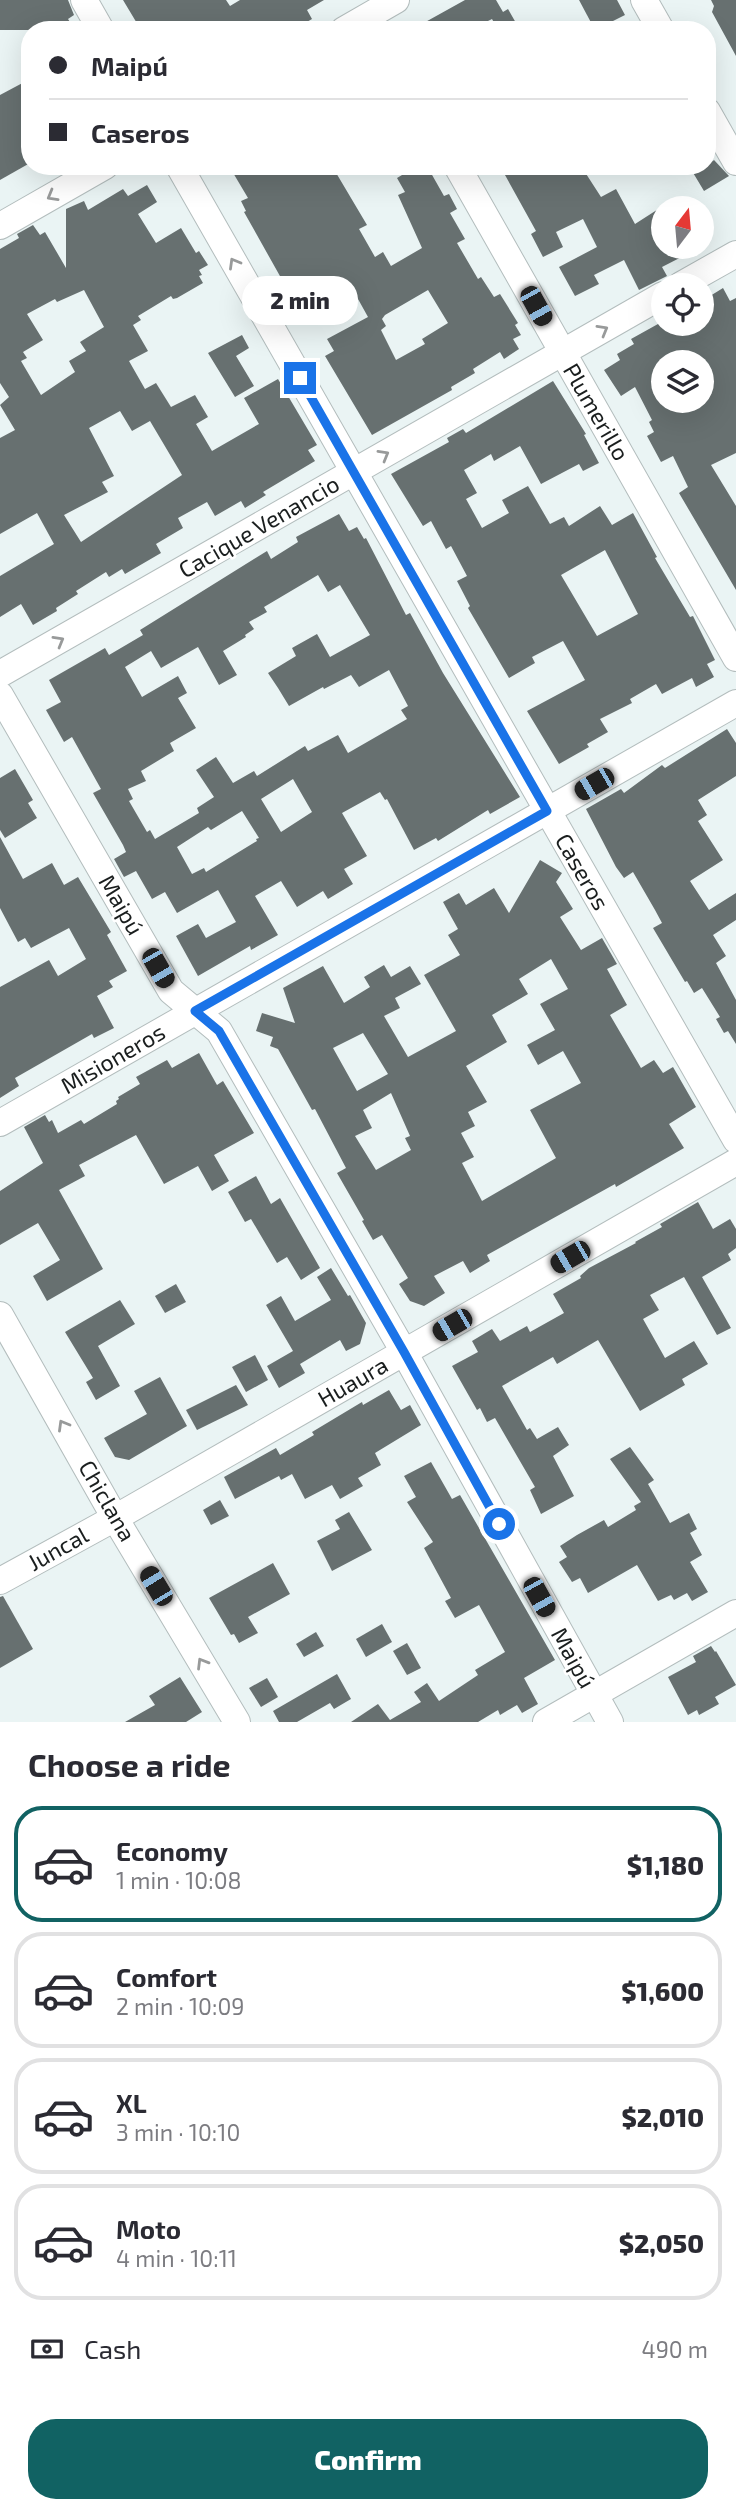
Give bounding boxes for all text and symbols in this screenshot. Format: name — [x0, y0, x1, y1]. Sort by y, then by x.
text: Maipú — [91, 50, 168, 81]
text: Caseros — [91, 117, 190, 148]
one-way arrow — [47, 188, 60, 201]
north arrow — [651, 196, 714, 259]
map controls — [651, 196, 714, 413]
one-way arrow — [229, 257, 242, 270]
button: locate — [651, 273, 714, 336]
callout: 2 min — [242, 276, 358, 326]
car — [517, 283, 556, 329]
text: 2 min — [270, 286, 330, 314]
one-way arrow — [596, 325, 609, 338]
button: layers — [651, 350, 714, 413]
street label: Plumerillo — [558, 358, 636, 465]
route end — [284, 362, 316, 394]
one-way arrow — [377, 450, 390, 463]
street label: Cacique Venancio — [173, 469, 344, 583]
one-way arrow — [52, 636, 65, 649]
car — [571, 764, 618, 804]
street label: Caseros — [550, 828, 616, 915]
street label: Maipú — [94, 869, 150, 940]
car — [139, 945, 178, 991]
street label: Misioneros — [55, 1017, 170, 1099]
car — [547, 1237, 594, 1277]
car — [429, 1305, 476, 1345]
street label: Huaura — [313, 1350, 392, 1412]
one-way arrow — [58, 1420, 71, 1432]
street label: Chiclana — [74, 1455, 142, 1546]
route start — [483, 1508, 515, 1540]
street label: Juncal — [22, 1520, 93, 1576]
car — [137, 1563, 176, 1609]
car — [520, 1574, 559, 1620]
street label: Maipú — [546, 1622, 602, 1693]
one-way arrow — [198, 1658, 211, 1671]
text: Choose a ride — [28, 1745, 231, 1783]
icon: car — [32, 1833, 95, 1896]
text: Economy — [116, 1835, 228, 1866]
text: $1,180 — [627, 1849, 704, 1880]
text: 1 min · 10:08 — [116, 1866, 241, 1894]
icon: car — [32, 1959, 95, 2022]
text: Comfort — [116, 1961, 217, 1992]
text: $1,600 — [621, 1975, 704, 2006]
text: 2 min · 10:09 — [116, 1992, 244, 2020]
icon: car — [32, 2085, 95, 2148]
text: XL — [116, 2087, 147, 2118]
text: $2,010 — [622, 2101, 704, 2132]
text: 3 min · 10:10 — [116, 2118, 240, 2146]
icon: car — [32, 2211, 95, 2274]
text: Moto — [116, 2213, 181, 2244]
text: $2,050 — [619, 2227, 704, 2258]
text: 4 min · 10:11 — [116, 2244, 237, 2272]
icon: cash — [28, 2330, 66, 2368]
text: Cash — [84, 2333, 141, 2364]
text: 490 m — [642, 2335, 708, 2363]
button: Confirm — [28, 2419, 708, 2499]

